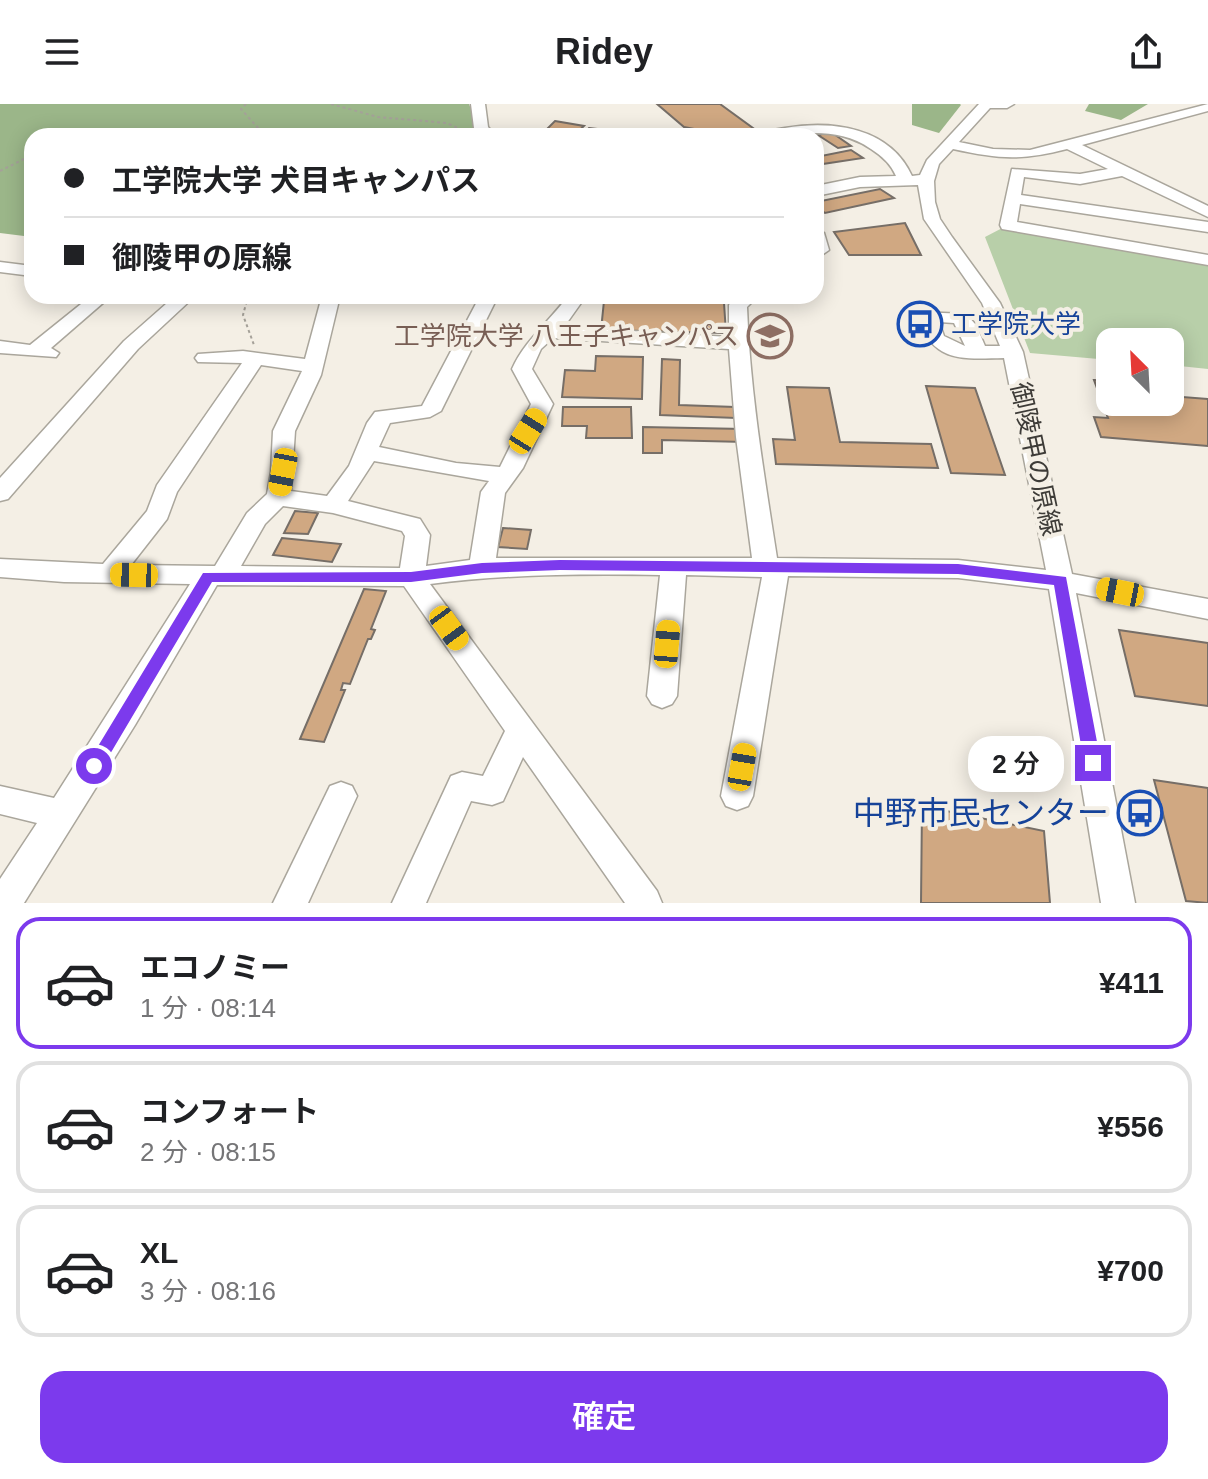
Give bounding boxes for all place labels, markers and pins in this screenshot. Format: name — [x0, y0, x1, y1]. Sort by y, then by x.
bus stop icon: 工学院大学 — [896, 300, 944, 348]
place label: 工学院大学 — [951, 309, 1081, 339]
school or university icon: 工学院大学 八王子キャンパス — [746, 312, 794, 360]
place label: 工学院大学 八王子キャンパス — [394, 321, 739, 351]
bus stop icon: 中野市民センター — [1116, 789, 1164, 837]
place label: 中野市民センター — [853, 795, 1109, 831]

